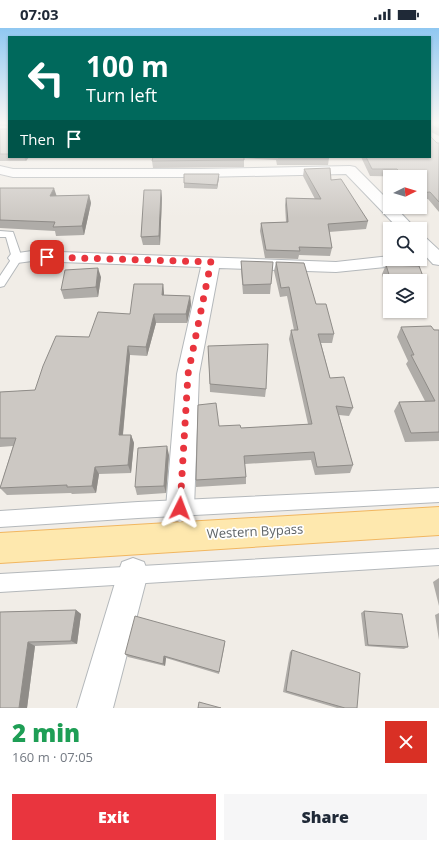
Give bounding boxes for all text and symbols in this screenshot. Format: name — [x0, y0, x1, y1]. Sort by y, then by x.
text: 07:03 — [20, 4, 59, 24]
text: 100 m — [86, 47, 169, 85]
icon: left — [20, 52, 72, 104]
text: Turn left — [86, 83, 157, 107]
icon: arrive — [63, 128, 85, 150]
text: Then — [20, 129, 55, 149]
north arrow — [383, 170, 427, 214]
map controls — [383, 170, 427, 318]
button: search — [383, 222, 427, 266]
pin — [30, 240, 64, 274]
icon: arrive — [36, 246, 58, 268]
button: layers — [383, 274, 427, 318]
position arrow — [159, 487, 201, 529]
street label: Western Bypass — [206, 519, 304, 543]
text: 2 min — [12, 716, 80, 749]
button: close — [385, 721, 427, 763]
text: 160 m · 07:05 — [12, 748, 93, 766]
button: Exit — [12, 794, 216, 840]
button: Share — [224, 794, 427, 840]

